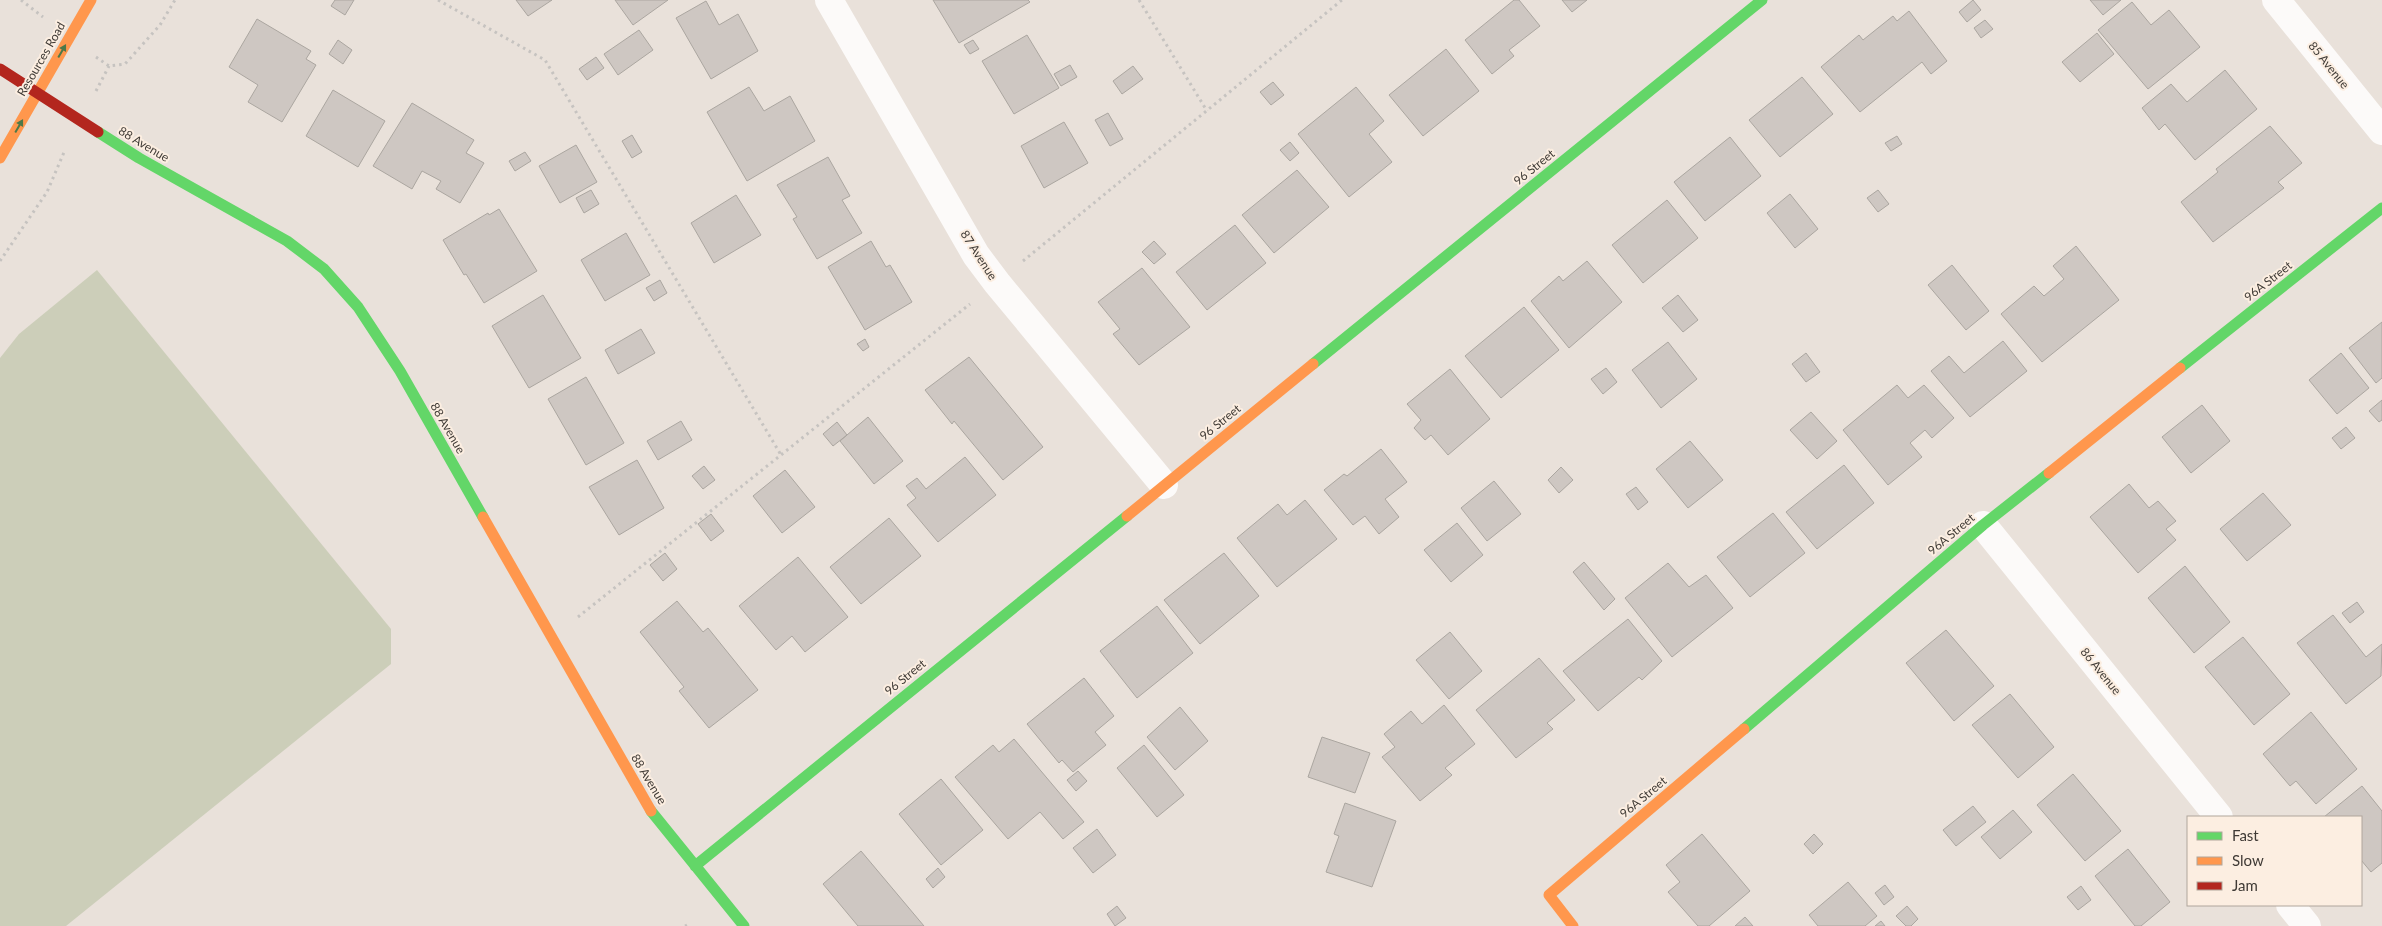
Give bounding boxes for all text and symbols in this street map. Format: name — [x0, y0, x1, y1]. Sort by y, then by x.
street label: Resources Road — [14, 19, 68, 99]
street label: 85 Avenue — [2305, 38, 2353, 92]
one-way arrow — [58, 44, 66, 58]
one-way arrow — [14, 119, 23, 132]
street label: 88 Avenue — [116, 123, 172, 165]
street label: 96 Street — [1510, 145, 1558, 188]
street label: 87 Avenue — [957, 227, 1001, 283]
street label: 96A Street — [2241, 257, 2295, 304]
street label: 88 Avenue — [427, 400, 469, 456]
street label: 96 Street — [1196, 400, 1244, 443]
street label: 96A Street — [1925, 510, 1978, 558]
street label: 86 Avenue — [2077, 644, 2125, 698]
street label: 96 Street — [881, 655, 929, 698]
street label: 88 Avenue — [628, 751, 670, 807]
street label: 96A Street — [1617, 773, 1670, 821]
legend — [2187, 816, 2362, 906]
text: Fast — [2232, 826, 2259, 844]
text: Slow — [2232, 851, 2264, 869]
text: Jam — [2232, 876, 2258, 894]

